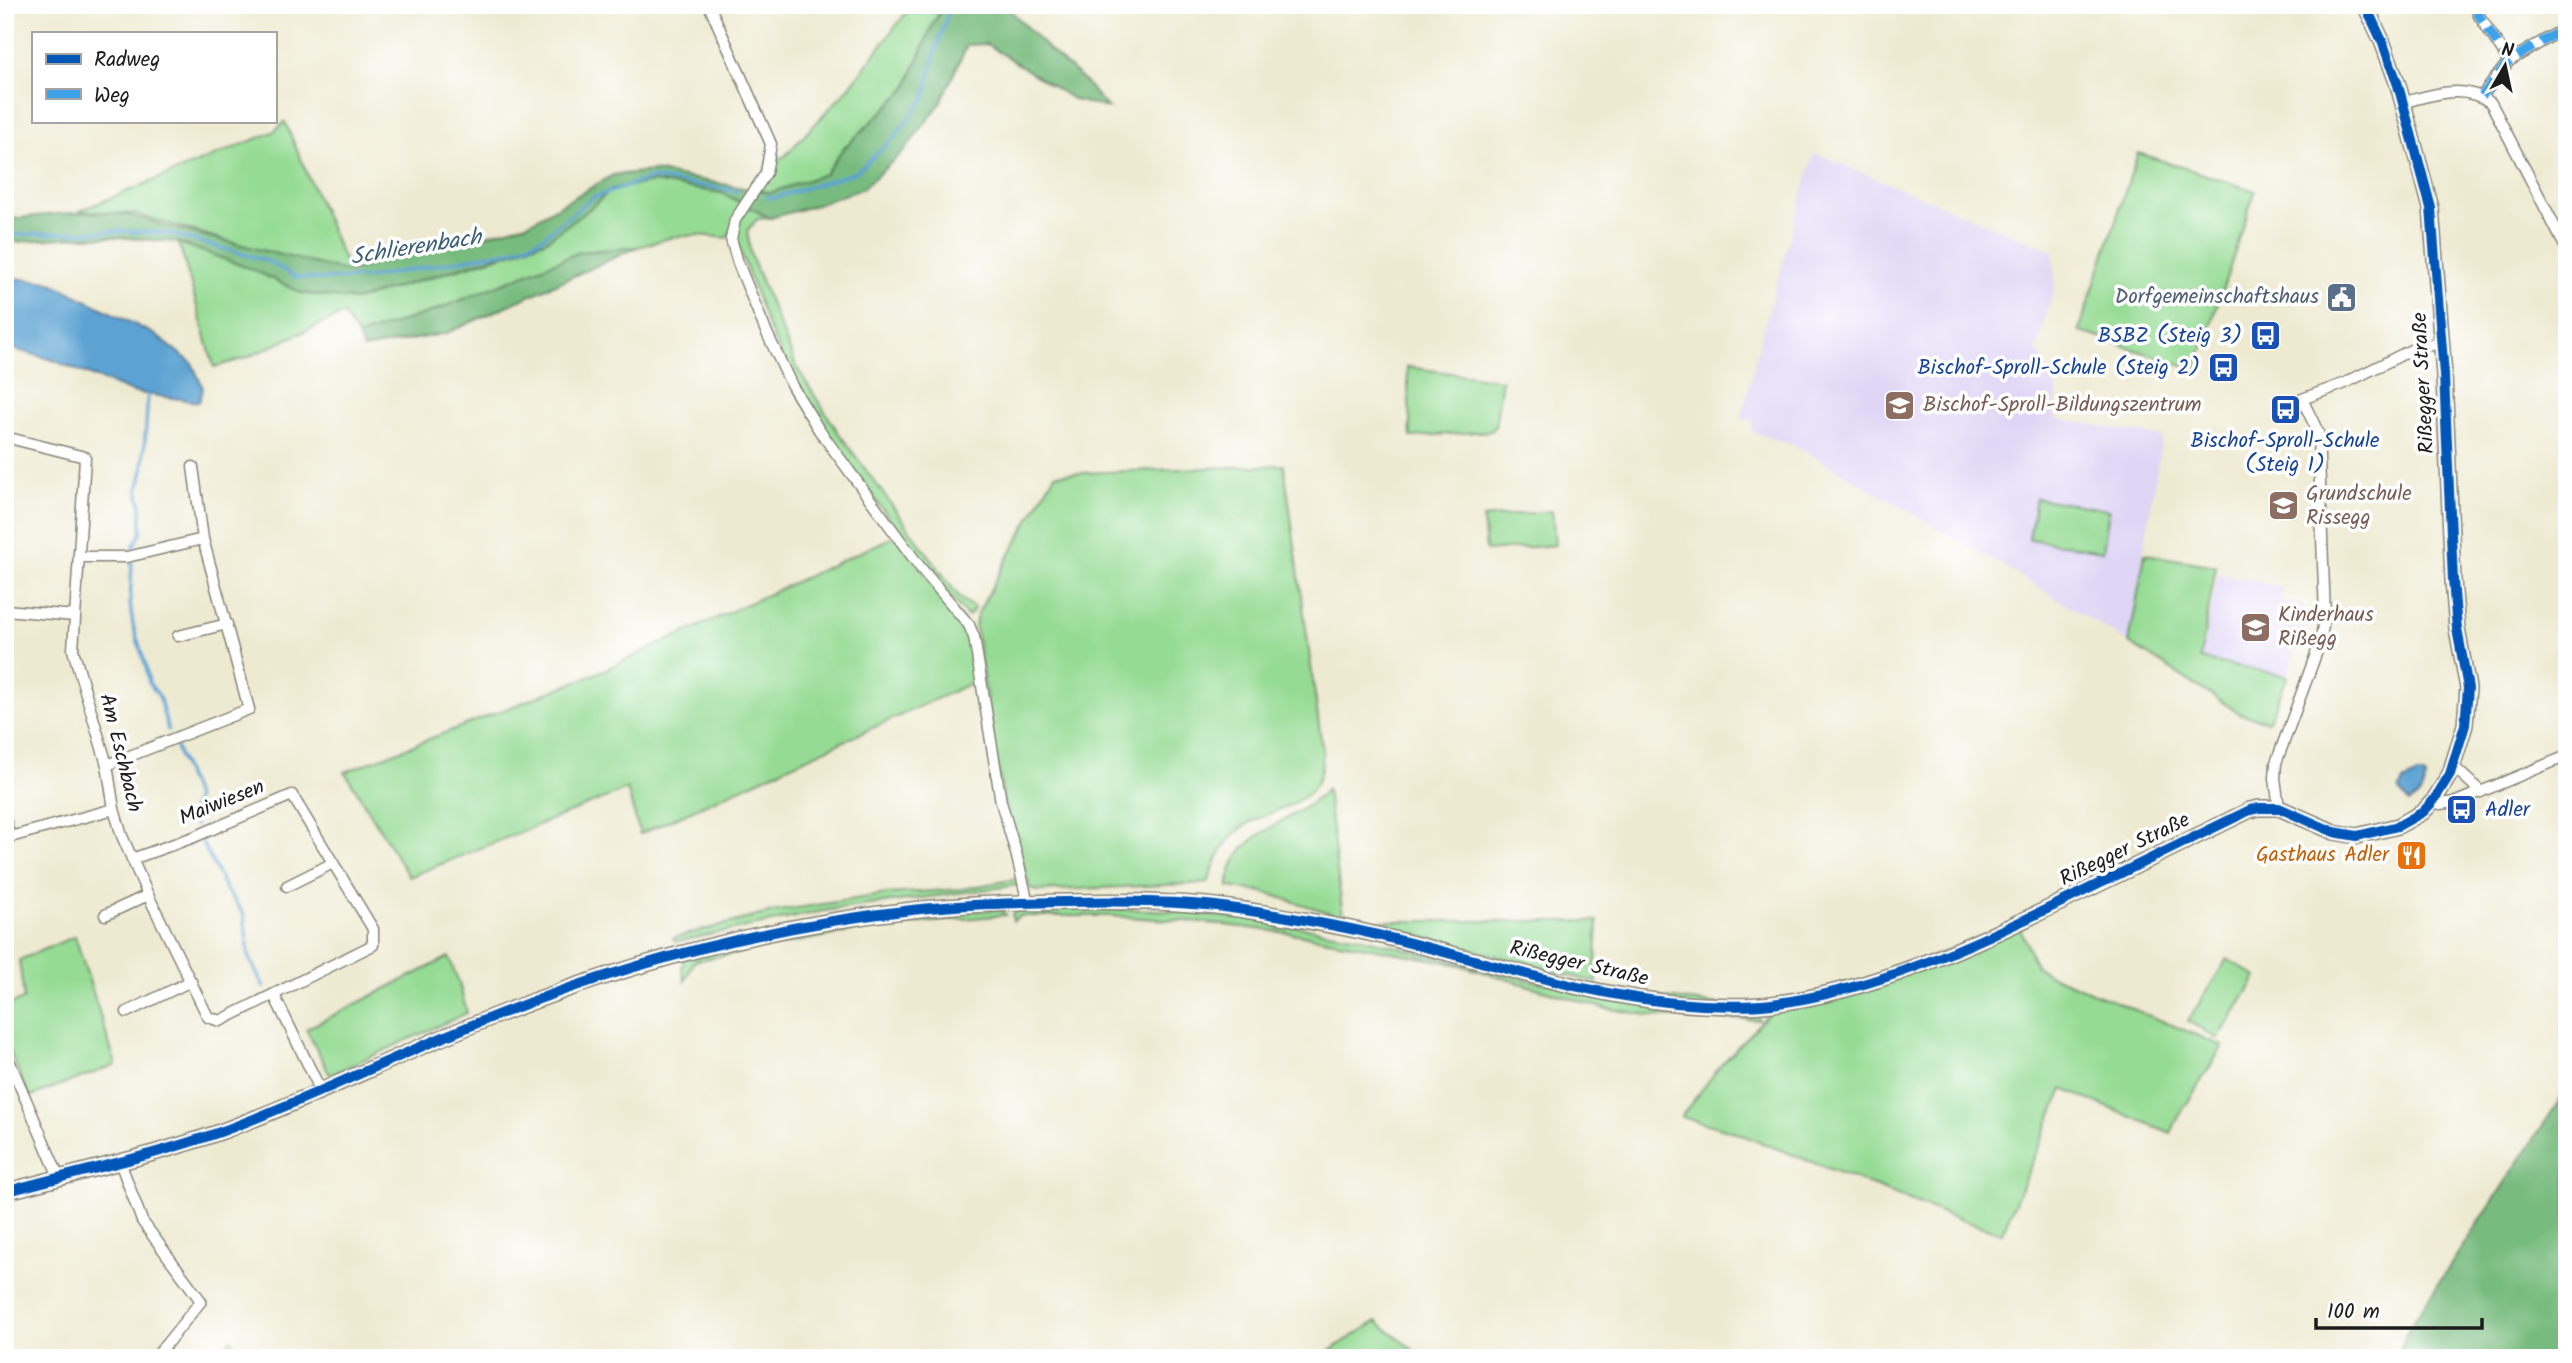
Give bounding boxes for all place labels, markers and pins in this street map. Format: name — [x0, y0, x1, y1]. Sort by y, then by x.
public building icon: Dorfgemeinschaftshaus — [2325, 280, 2359, 314]
place label: Dorfgemeinschaftshaus — [2115, 281, 2319, 314]
bus stop icon: BSBZ (Steig 3) — [2248, 319, 2282, 353]
place label: BSBZ (Steig 3) — [2098, 320, 2242, 353]
bus stop icon: Bischof-Sproll-Schule (Steig 2) — [2206, 351, 2240, 385]
place label: Bischof-Sproll-Schule (Steig 2) — [1917, 352, 2200, 385]
school or university icon: Bischof-Sproll-Bildungszentrum — [1883, 388, 1917, 422]
place label: Bischof-Sproll-Bildungszentrum — [1923, 389, 2202, 422]
bus stop icon: Bischof-Sproll-Schule (Steig 1) — [2268, 392, 2302, 426]
place label: Bischof-Sproll-Schule (Steig 1) — [2191, 425, 2380, 482]
place label: Grundschule Rissegg — [2306, 478, 2412, 535]
school or university icon: Grundschule Rissegg — [2266, 489, 2300, 523]
place label: Kinderhaus Rißegg — [2278, 599, 2374, 656]
school or university icon: Kinderhaus Rißegg — [2238, 610, 2272, 644]
bus stop icon: Adler — [2445, 793, 2479, 827]
place label: Adler — [2485, 794, 2531, 827]
restaurant icon: Gasthaus Adler — [2395, 838, 2429, 872]
place label: Gasthaus Adler — [2256, 839, 2390, 872]

